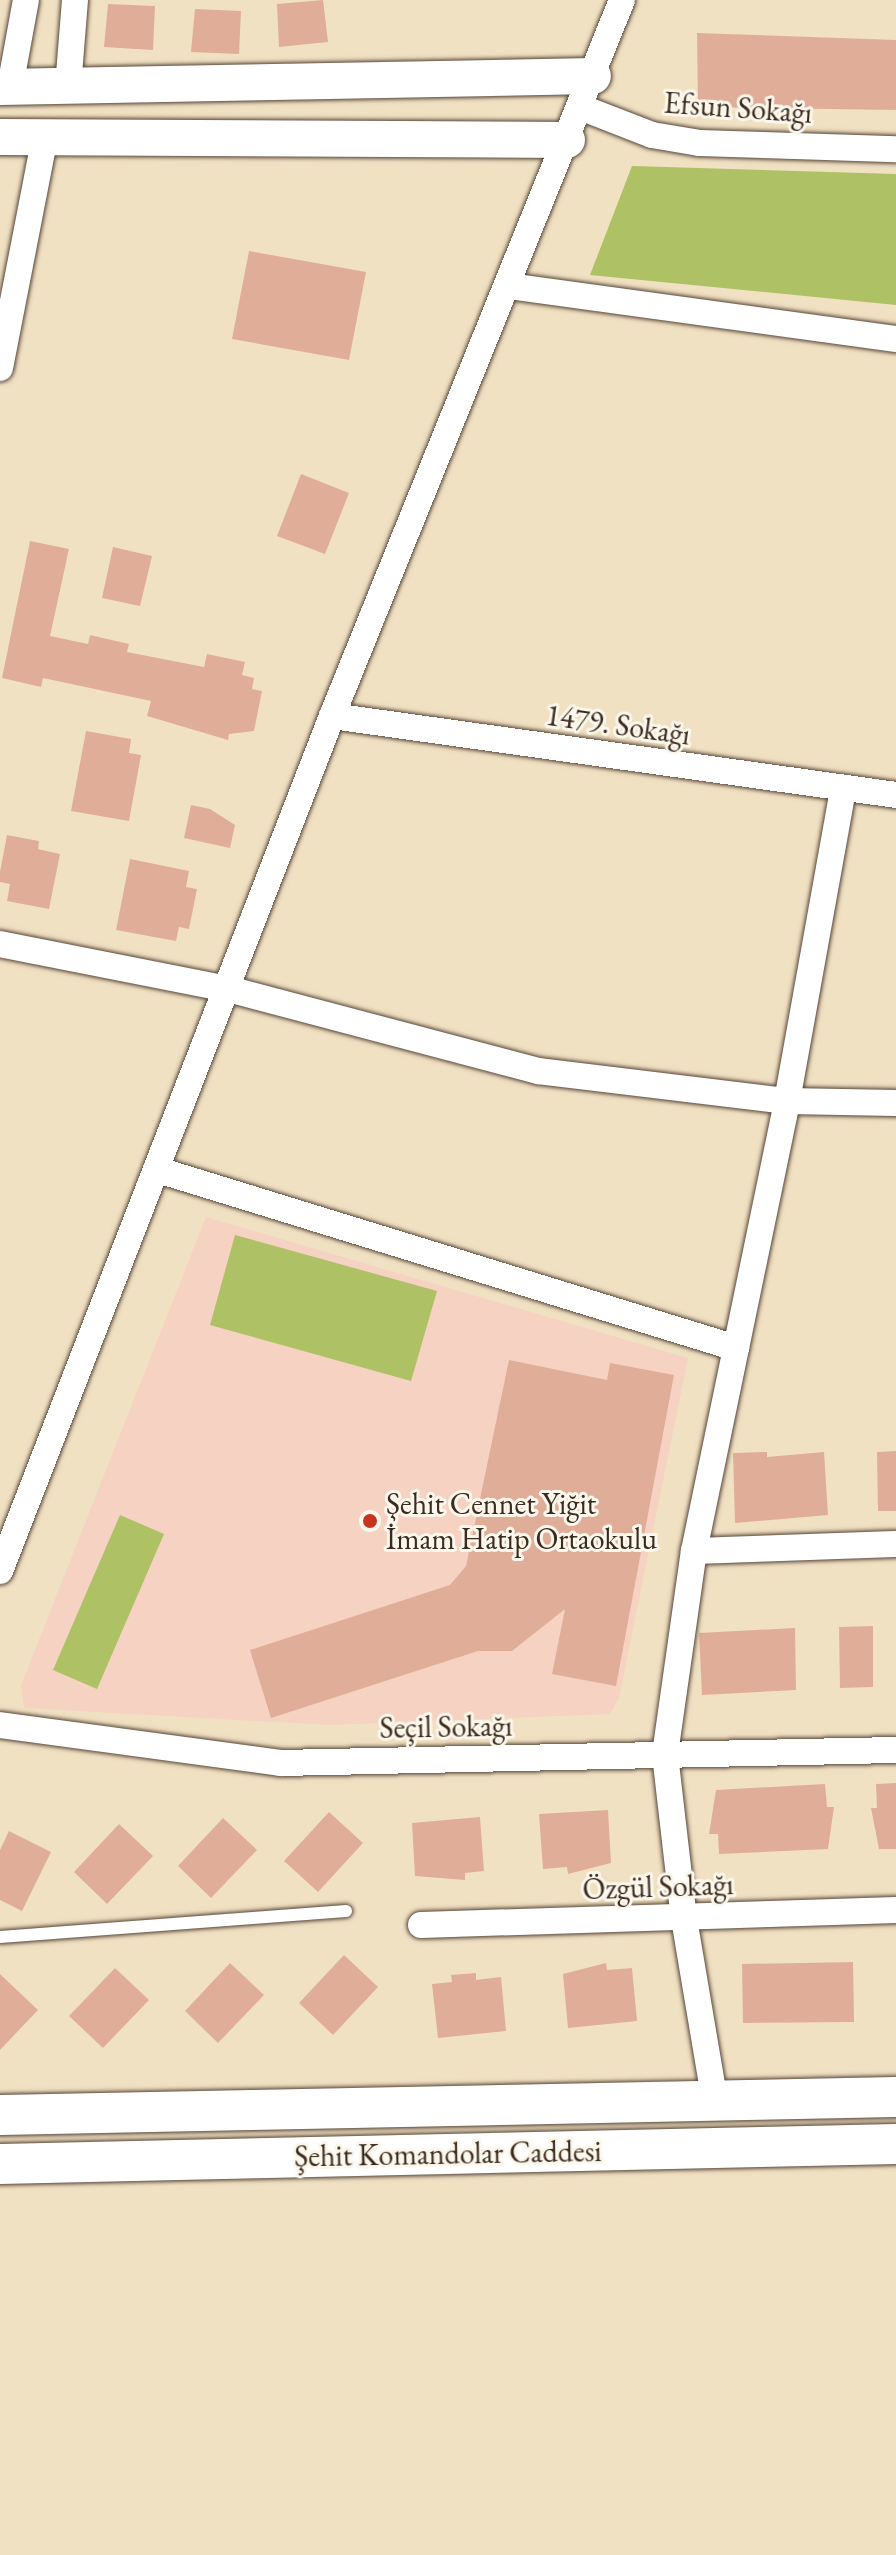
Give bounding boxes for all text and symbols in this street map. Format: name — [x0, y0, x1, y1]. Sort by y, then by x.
street label: Efsun Sokağı — [663, 85, 813, 131]
street label: 1479. Sokağı — [544, 697, 692, 753]
place label: Şehit Cennet Yiğit İmam Hatip Ortaokulu — [386, 1486, 657, 1556]
marker: Şehit Cennet Yiğit İmam Hatip Ortaokulu — [361, 1512, 379, 1530]
street label: Seçil Sokağı — [379, 1708, 513, 1746]
street label: Özgül Sokağı — [582, 1866, 734, 1908]
street label: Şehit Komandolar Caddesi — [294, 2133, 602, 2175]

